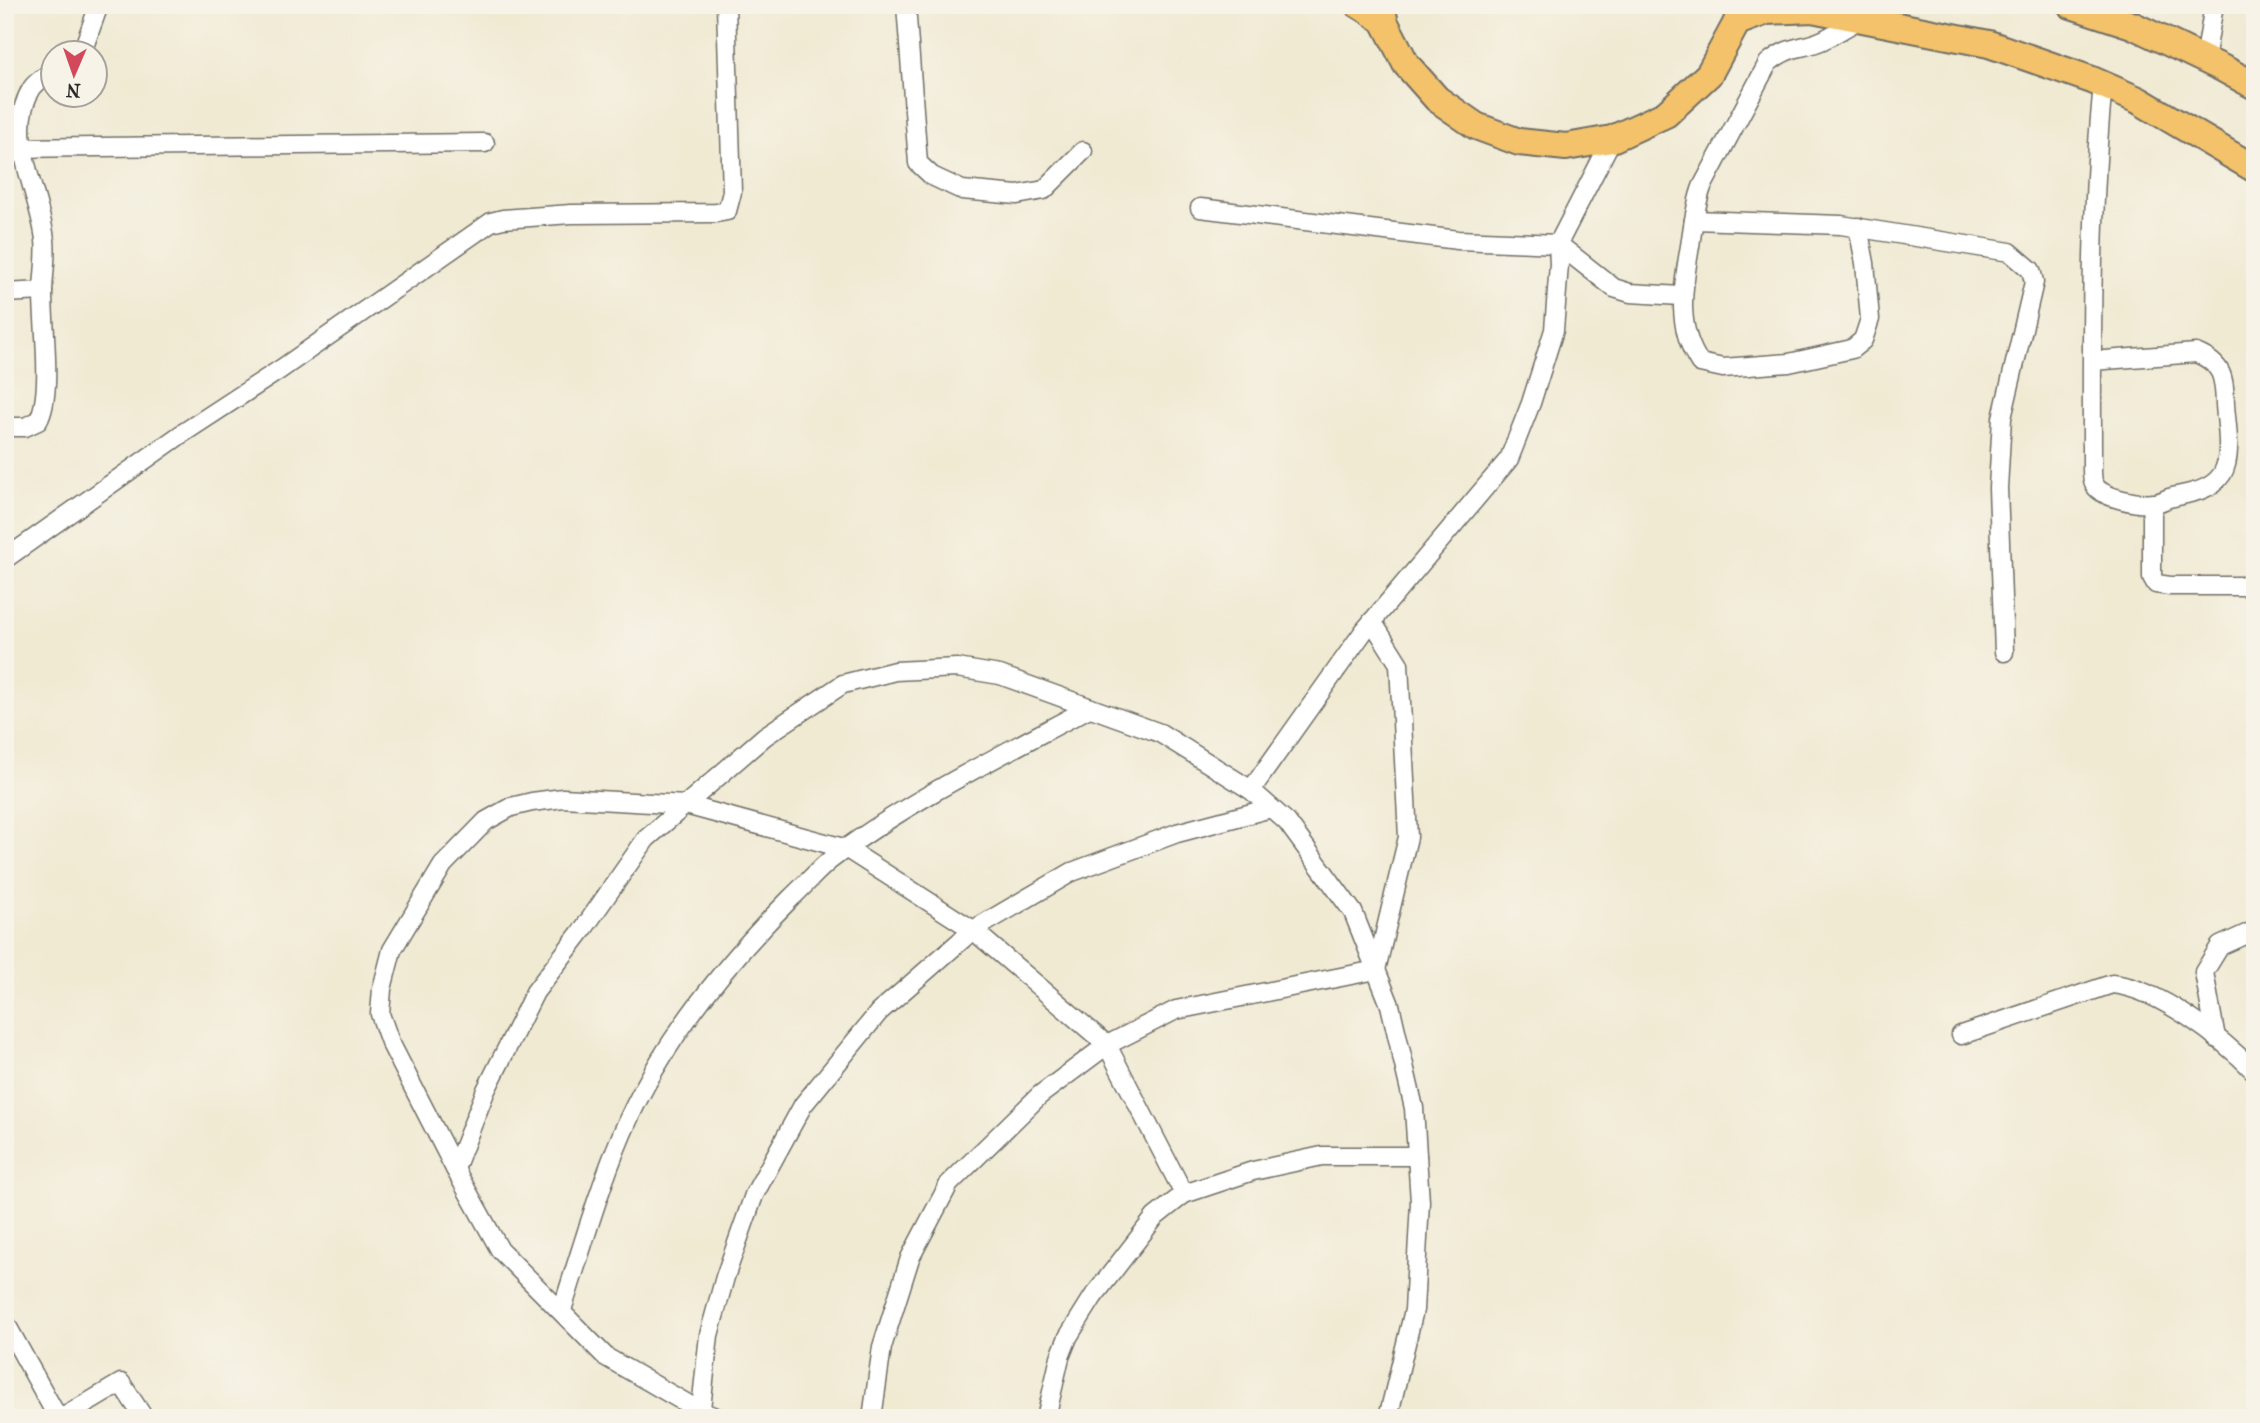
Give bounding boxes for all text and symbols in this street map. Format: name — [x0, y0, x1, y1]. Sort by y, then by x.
north arrow — [38, 38, 108, 108]
text: N — [65, 79, 81, 101]

